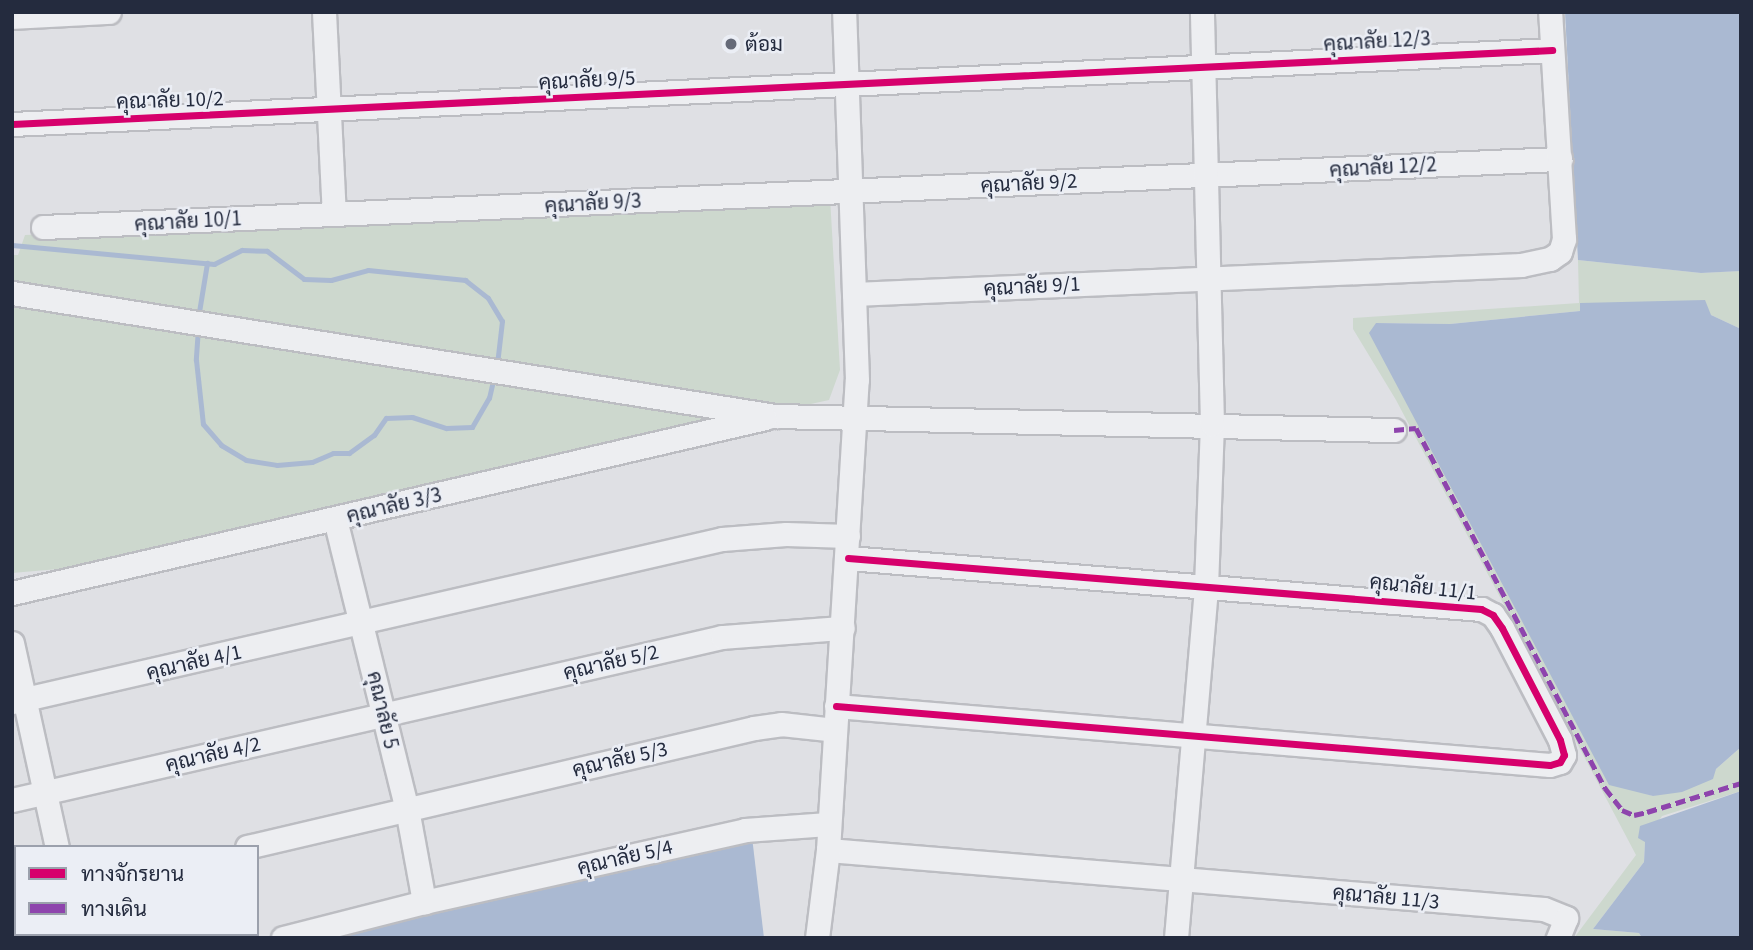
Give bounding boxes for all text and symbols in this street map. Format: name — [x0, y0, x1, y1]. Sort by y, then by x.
street label: คุณาลัย 12/3 — [1323, 26, 1431, 56]
place label: ต้อม — [745, 31, 783, 57]
marker: ต้อม — [723, 36, 739, 52]
street label: คุณาลัย 9/5 — [538, 65, 636, 95]
street label: คุณาลัย 10/2 — [116, 86, 224, 114]
street label: คุณาลัย 12/2 — [1329, 152, 1437, 182]
street label: คุณาลัย 9/2 — [980, 168, 1078, 198]
street label: คุณาลัย 9/3 — [544, 188, 642, 218]
street label: คุณาลัย 10/1 — [134, 206, 242, 236]
street label: คุณาลัย 9/1 — [983, 271, 1081, 301]
street label: คุณาลัย 3/3 — [344, 482, 444, 528]
street label: คุณาลัย 11/1 — [1368, 569, 1478, 605]
street label: คุณาลัย 4/1 — [144, 639, 244, 685]
street label: คุณาลัย 5/2 — [561, 639, 661, 685]
street label: คุณาลัย 5 — [362, 669, 404, 751]
street label: คุณาลัย 4/2 — [163, 731, 263, 777]
street label: คุณาลัย 5/3 — [570, 736, 670, 782]
street label: คุณาลัย 5/4 — [575, 834, 675, 880]
legend — [14, 845, 259, 936]
text: ทางจักรยาน — [81, 859, 184, 889]
street label: คุณาลัย 11/3 — [1331, 880, 1441, 914]
text: ทางเดิน — [81, 894, 147, 924]

